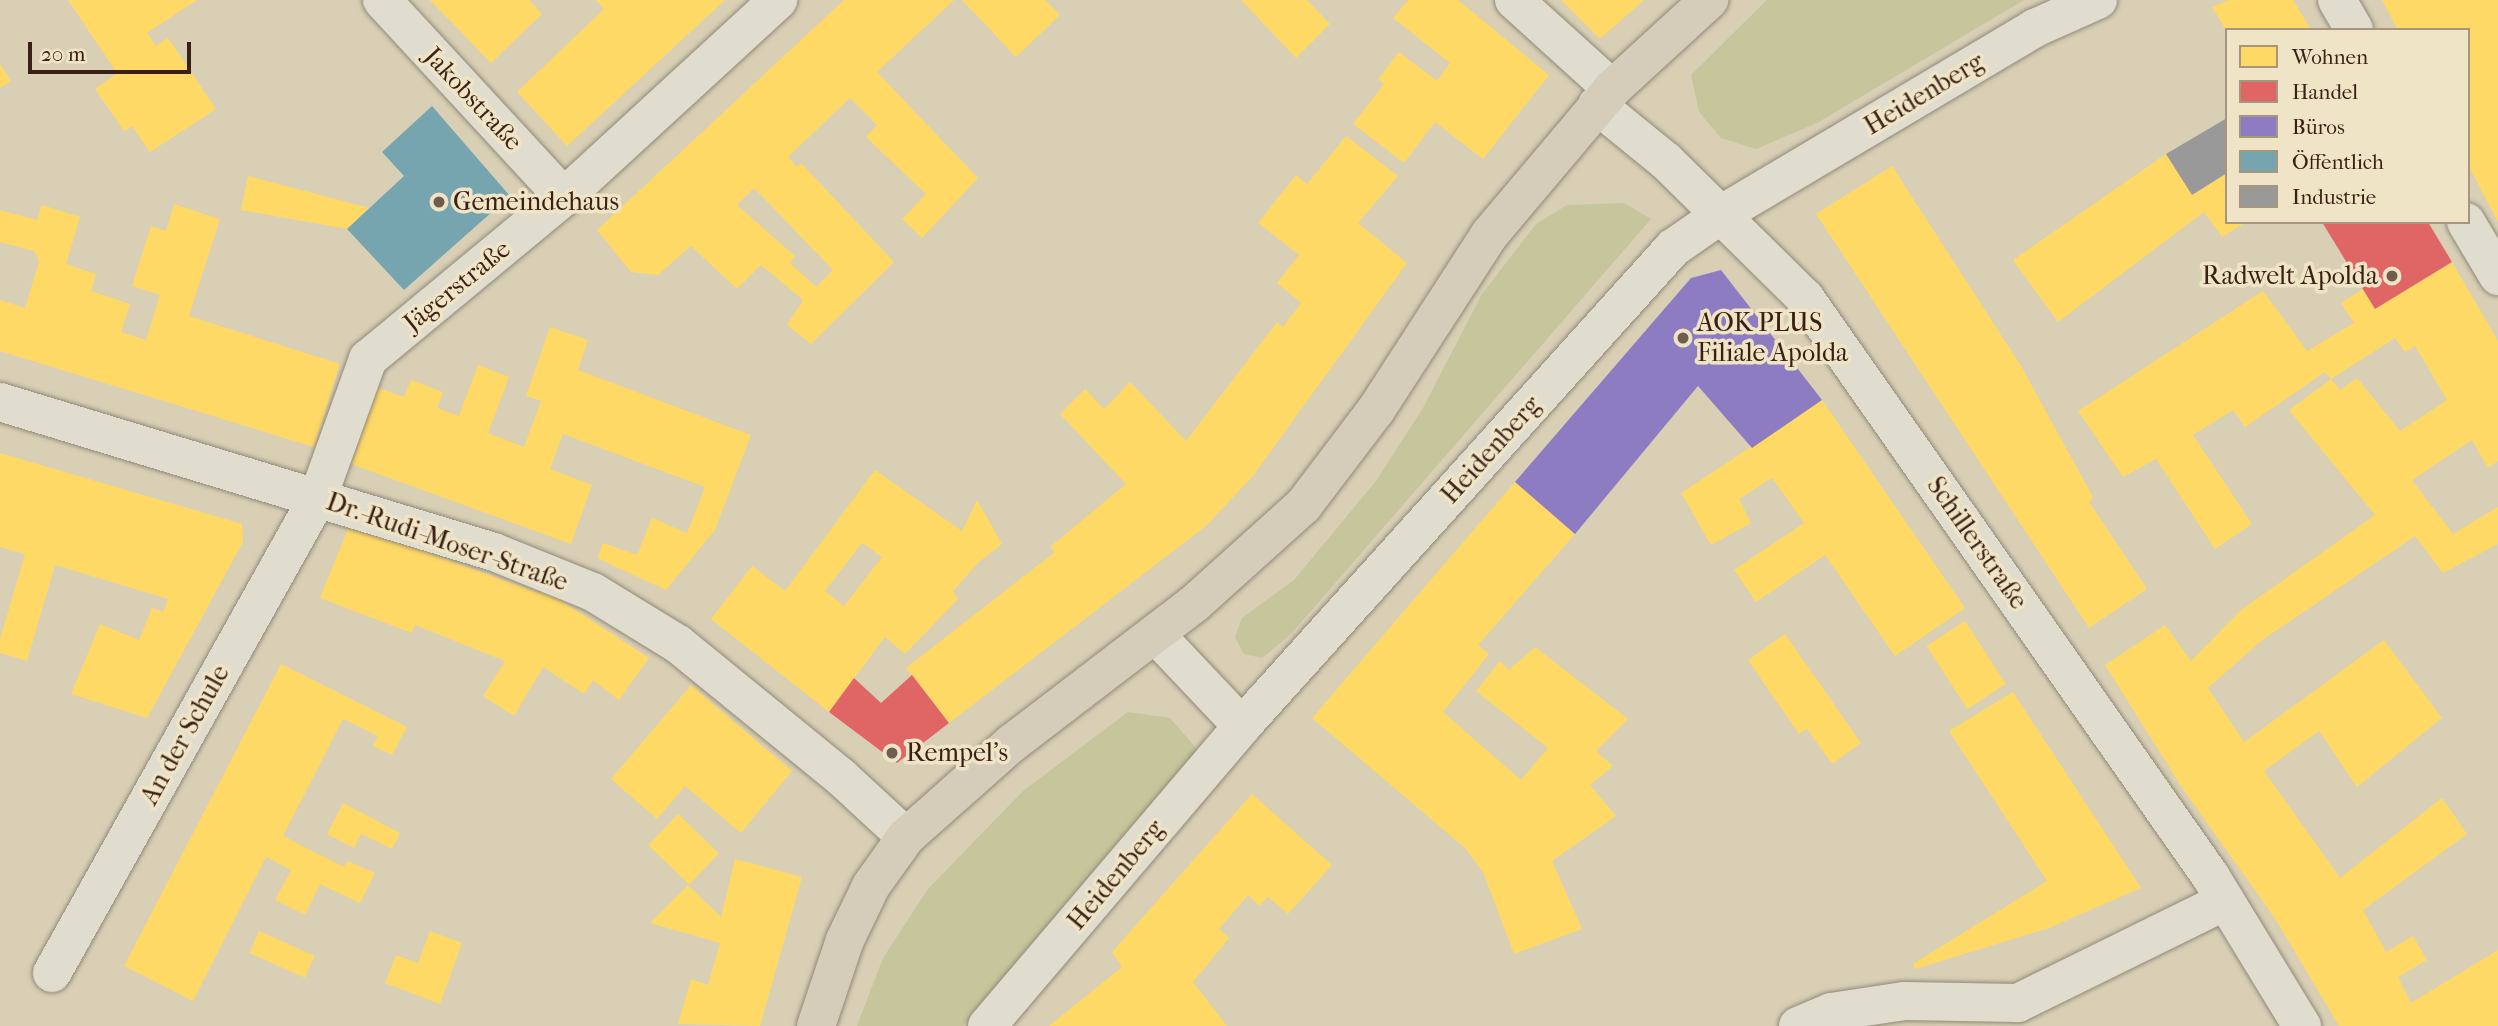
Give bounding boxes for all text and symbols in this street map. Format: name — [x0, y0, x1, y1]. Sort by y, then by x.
scale bar — [32, 28, 194, 72]
legend — [2225, 28, 2470, 224]
street label: Jakobstraße — [417, 41, 529, 157]
text: 20 m — [41, 42, 85, 66]
text: Wohnen — [2292, 45, 2368, 69]
street label: Heidenberg — [1859, 46, 1989, 142]
text: Handel — [2292, 80, 2358, 104]
text: Büros — [2292, 115, 2345, 139]
text: Öffentlich — [2292, 150, 2384, 174]
text: Industrie — [2292, 185, 2376, 209]
place label: Gemeindehaus — [453, 186, 619, 218]
marker: Gemeindehaus — [431, 194, 447, 210]
street label: Jägerstraße — [397, 234, 517, 338]
place label: Radwelt Apolda — [2202, 260, 2378, 292]
marker: Radwelt Apolda — [2384, 268, 2400, 284]
place label: AOK PLUS Filiale Apolda — [1697, 307, 1848, 368]
marker: AOK PLUS Filiale Apolda — [1675, 330, 1691, 346]
street label: Heidenberg — [1435, 390, 1547, 510]
street label: Schillerstraße — [1920, 471, 2034, 615]
street label: Dr.-Rudi-Moser-Straße — [322, 486, 572, 598]
street label: An der Schule — [134, 660, 236, 810]
place label: Rempel's — [906, 737, 1008, 769]
marker: Rempel's — [884, 745, 900, 761]
street label: Heidenberg — [1061, 814, 1171, 936]

